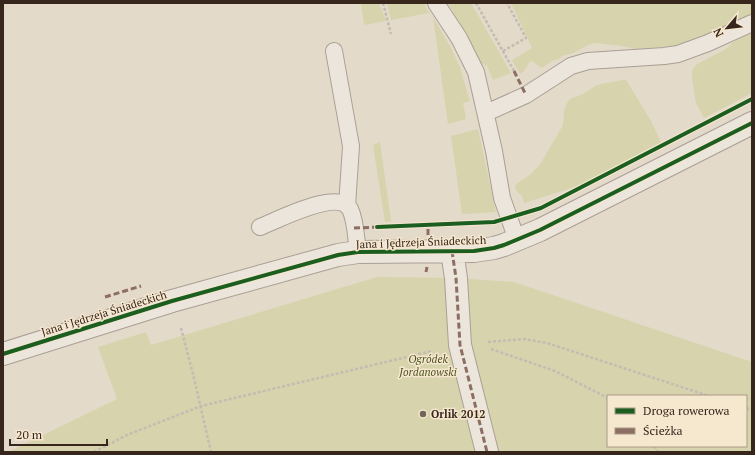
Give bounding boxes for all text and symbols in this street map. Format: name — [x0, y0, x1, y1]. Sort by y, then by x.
north arrow — [707, 8, 747, 48]
text: N — [710, 25, 726, 40]
street label: Jana i Jędrzeja Śniadeckich — [356, 233, 487, 251]
street label: Jana i Jędrzeja Śniadeckich — [40, 287, 169, 339]
park label: Ogródek Jordanowski — [398, 352, 457, 379]
legend — [607, 395, 747, 447]
text: Droga rowerowa — [643, 403, 730, 418]
place label: Orlik 2012 — [431, 407, 486, 421]
marker: Orlik 2012 — [418, 409, 428, 419]
scale bar — [10, 421, 107, 447]
text: Ścieżka — [643, 423, 683, 438]
text: 20 m — [16, 427, 43, 442]

